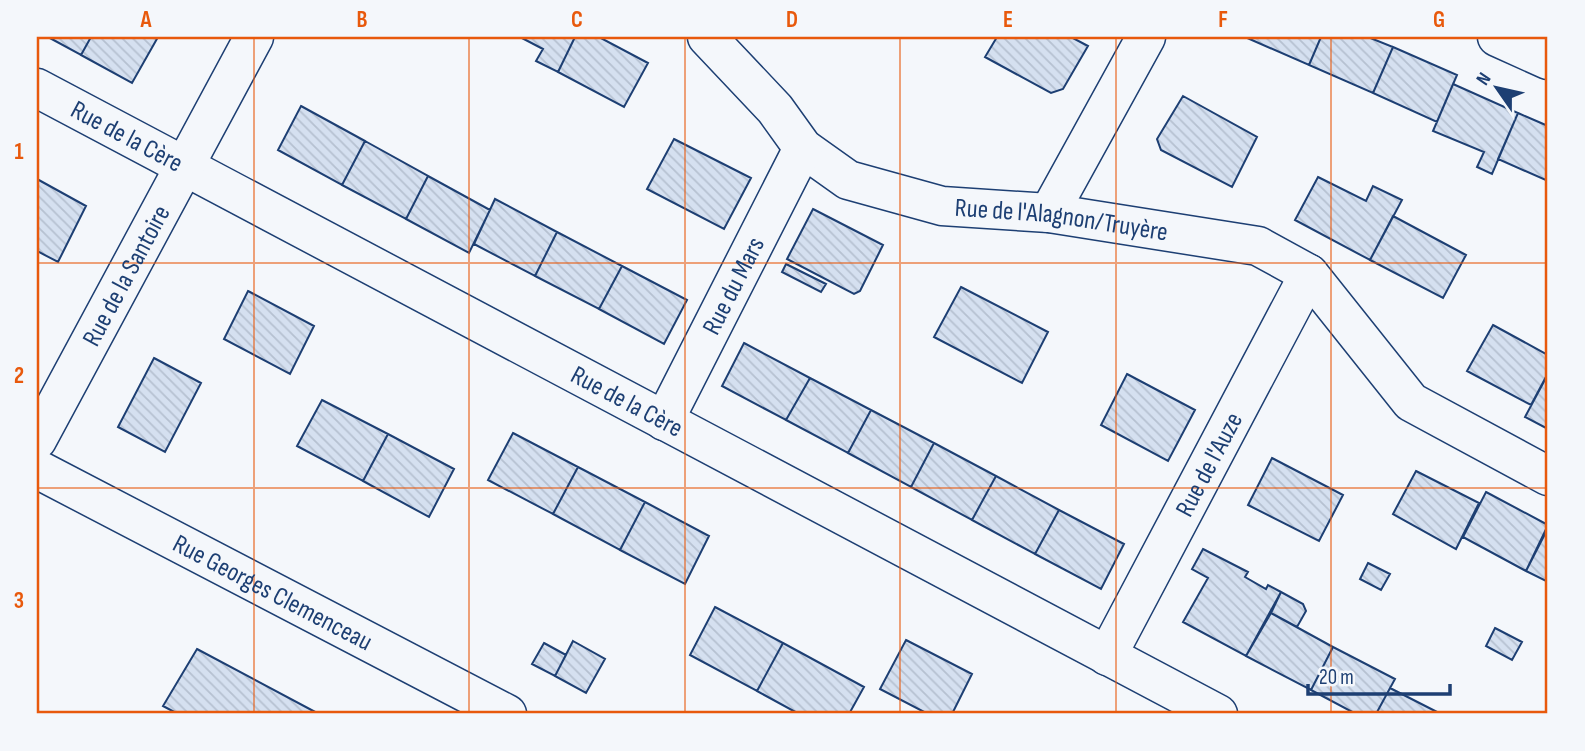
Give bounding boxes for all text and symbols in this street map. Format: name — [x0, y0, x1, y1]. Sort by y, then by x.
text: A — [140, 6, 153, 34]
text: B — [357, 6, 368, 34]
text: C — [571, 6, 583, 34]
text: D — [786, 6, 798, 34]
text: E — [1003, 6, 1013, 34]
text: F — [1218, 6, 1228, 34]
text: G — [1433, 6, 1445, 34]
north arrow — [1462, 52, 1532, 122]
text: N — [1472, 69, 1497, 90]
street label: Rue de la Cère — [65, 95, 188, 179]
text: 1 — [14, 138, 24, 166]
street label: Rue de l'Alagnon/Truyère — [954, 193, 1170, 249]
street label: Rue de la Santoire — [77, 200, 177, 352]
street label: Rue du Mars — [697, 232, 772, 340]
street label: Rue de la Cère — [565, 360, 688, 444]
text: 2 — [14, 362, 24, 390]
street label: Rue de l'Auze — [1170, 408, 1250, 522]
street label: Rue Georges Clemenceau — [167, 529, 377, 658]
text: 3 — [14, 587, 24, 615]
scale bar — [1308, 653, 1450, 697]
text: 20 m — [1319, 665, 1354, 690]

